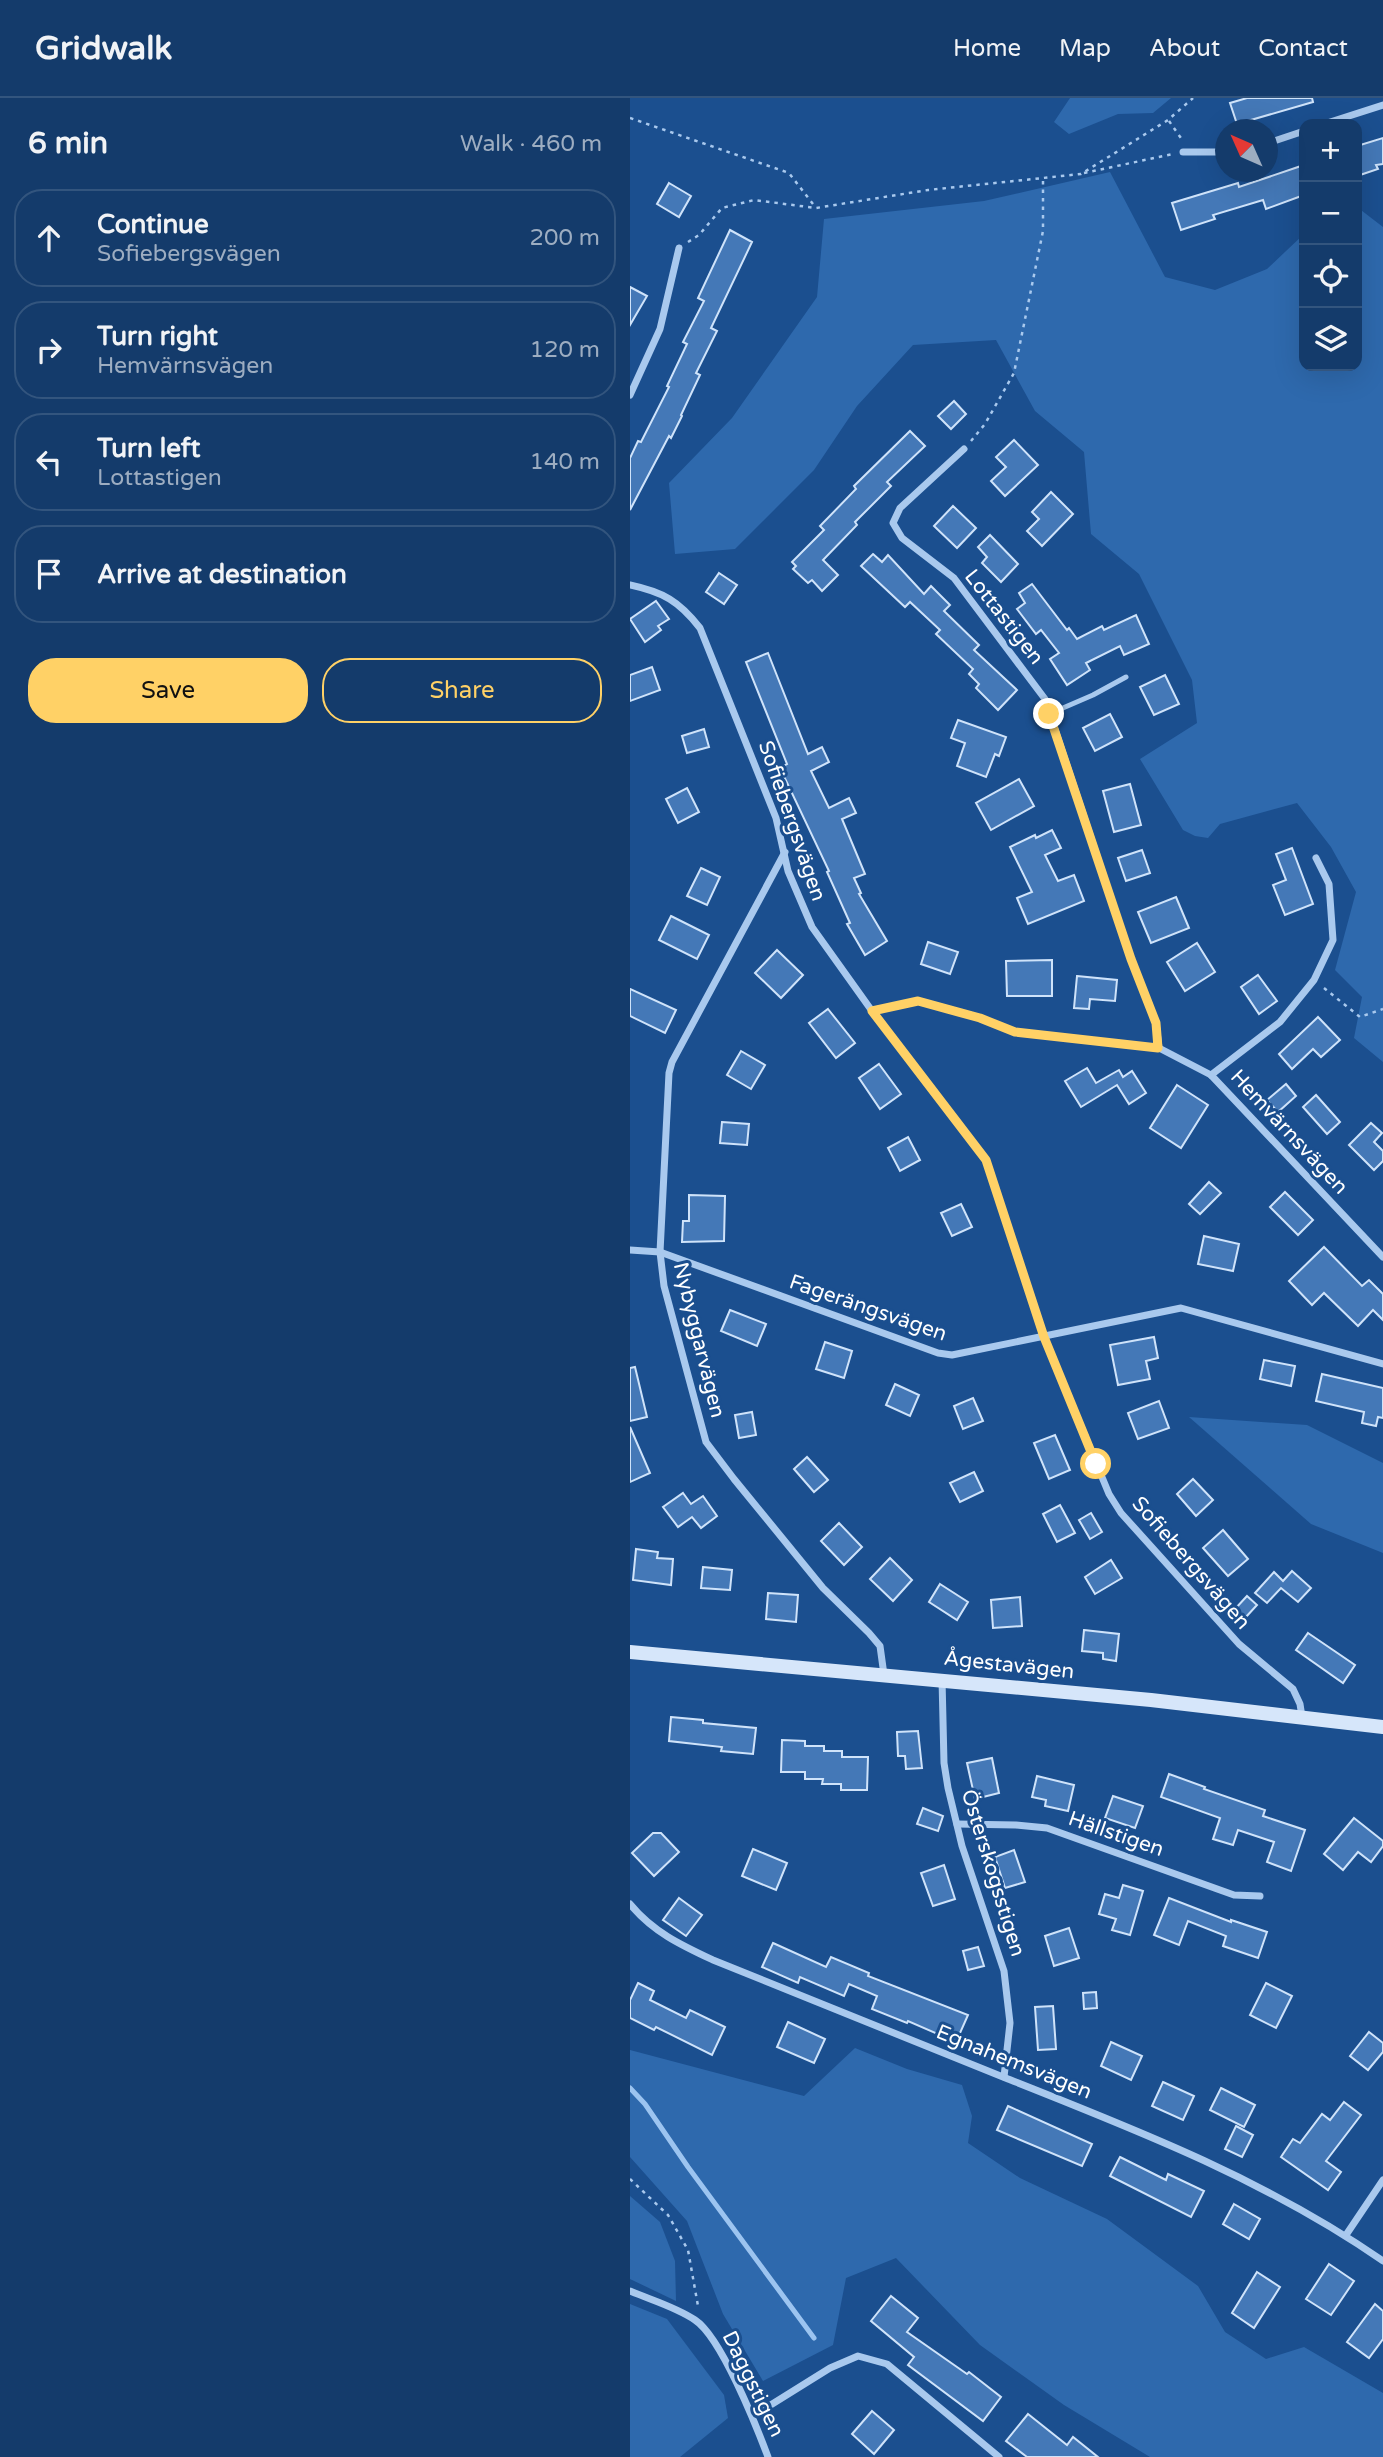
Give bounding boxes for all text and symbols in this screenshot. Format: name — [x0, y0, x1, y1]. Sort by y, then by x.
text: Gridwalk — [35, 29, 172, 68]
text: Home — [953, 34, 1021, 63]
text: Map — [1059, 34, 1111, 63]
text: About — [1149, 34, 1220, 63]
text: Contact — [1258, 34, 1348, 63]
north arrow — [1215, 119, 1278, 182]
map controls — [1299, 119, 1362, 371]
button: + — [1299, 119, 1362, 182]
text: 6 min — [28, 125, 108, 162]
text: Walk · 460 m — [460, 130, 602, 158]
button: − — [1299, 182, 1362, 245]
text: Continue — [97, 209, 209, 240]
icon: ahead — [30, 219, 68, 257]
text: 200 m — [530, 224, 600, 252]
text: Sofiebergsvägen — [97, 240, 281, 268]
button: locate — [1299, 245, 1362, 308]
button: layers — [1299, 308, 1362, 371]
text: Turn right — [97, 321, 218, 352]
icon: right — [30, 331, 68, 369]
text: 120 m — [530, 336, 600, 364]
text: Hemvärnsvägen — [97, 352, 273, 380]
text: Turn left — [97, 433, 200, 464]
icon: left — [30, 443, 68, 481]
text: 140 m — [530, 448, 600, 476]
text: Lottastigen — [97, 464, 222, 492]
icon: arrive — [30, 555, 68, 593]
text: Arrive at destination — [97, 559, 347, 590]
street label: Lottastigen — [959, 564, 1049, 670]
button: Save — [28, 658, 308, 723]
button: Share — [322, 658, 602, 723]
route end — [1033, 698, 1064, 729]
street label: Sofiebergsvägen — [753, 738, 831, 904]
street label: Hemvärnsvägen — [1225, 1065, 1353, 1199]
street label: Nybyggarvägen — [668, 1260, 730, 1420]
street label: Fagerängsvägen — [786, 1269, 950, 1347]
route start — [1080, 1448, 1111, 1479]
street label: Sofiebergsvägen — [1127, 1492, 1255, 1634]
street label: Ågestavägen — [943, 1646, 1075, 1684]
street label: Österskogsstigen — [956, 1786, 1030, 1960]
street label: Hällstigen — [1065, 1806, 1167, 1862]
street label: Egnahemsvägen — [933, 2019, 1095, 2105]
street label: Daggstigen — [717, 2327, 789, 2441]

